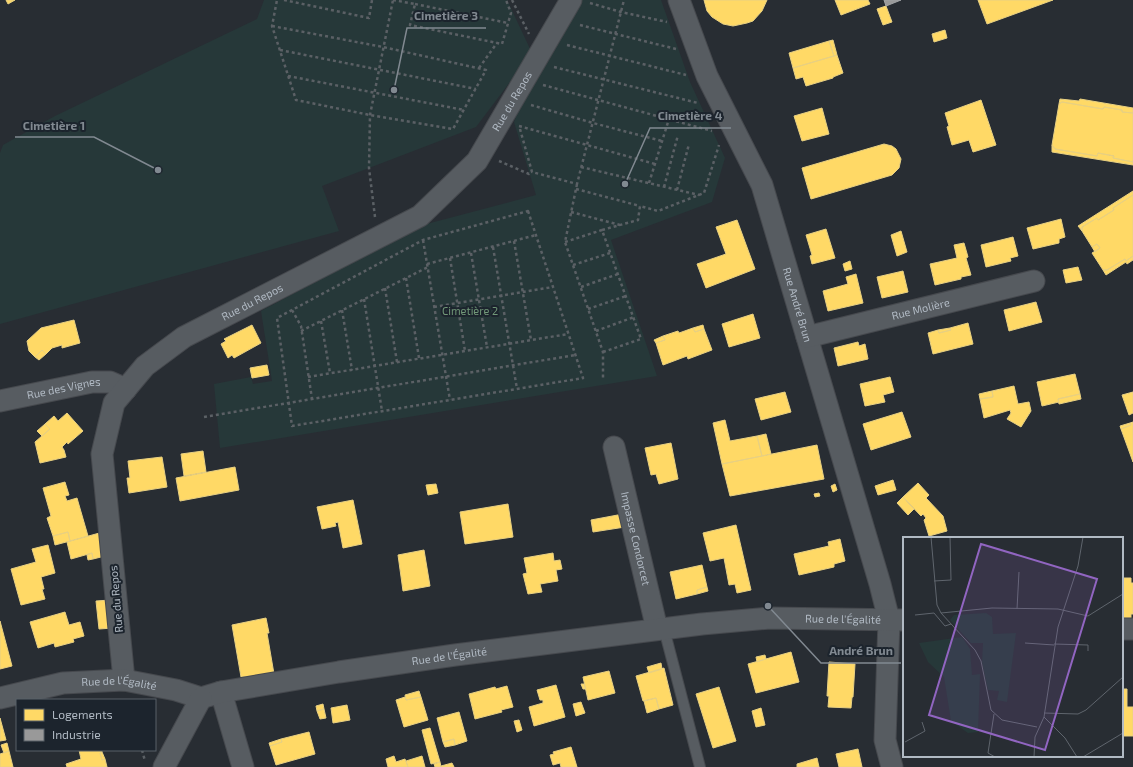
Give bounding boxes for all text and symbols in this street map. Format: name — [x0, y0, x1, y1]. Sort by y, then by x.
callout: Cimetière 3 — [407, 4, 486, 28]
text: Cimetière 3 — [414, 8, 478, 22]
street label: Rue du Repos — [489, 68, 534, 133]
callout: Cimetière 4 — [650, 104, 731, 128]
text: Cimetière 4 — [658, 108, 723, 122]
callout: Cimetière 1 — [15, 113, 94, 137]
text: Cimetière 1 — [23, 118, 85, 132]
street label: Rue André Brun — [781, 266, 815, 344]
street label: Rue du Repos — [219, 280, 285, 323]
street label: Rue Molière — [890, 295, 951, 322]
park label: Cimetière 2 — [442, 304, 498, 317]
street label: Rue des Vignes — [26, 375, 101, 401]
street label: Impasse Condorcet — [619, 490, 653, 586]
inset map — [903, 537, 1123, 757]
street label: Rue du Repos — [106, 565, 125, 633]
street label: Rue de l'Égalité — [805, 612, 881, 626]
callout: André Brun — [821, 639, 901, 663]
text: André Brun — [829, 643, 893, 657]
street label: Rue de l'Égalité — [411, 644, 488, 667]
street label: Rue de l'Égalité — [81, 673, 158, 692]
legend — [16, 699, 156, 751]
text: Logements — [52, 707, 113, 721]
text: Industrie — [52, 727, 101, 741]

